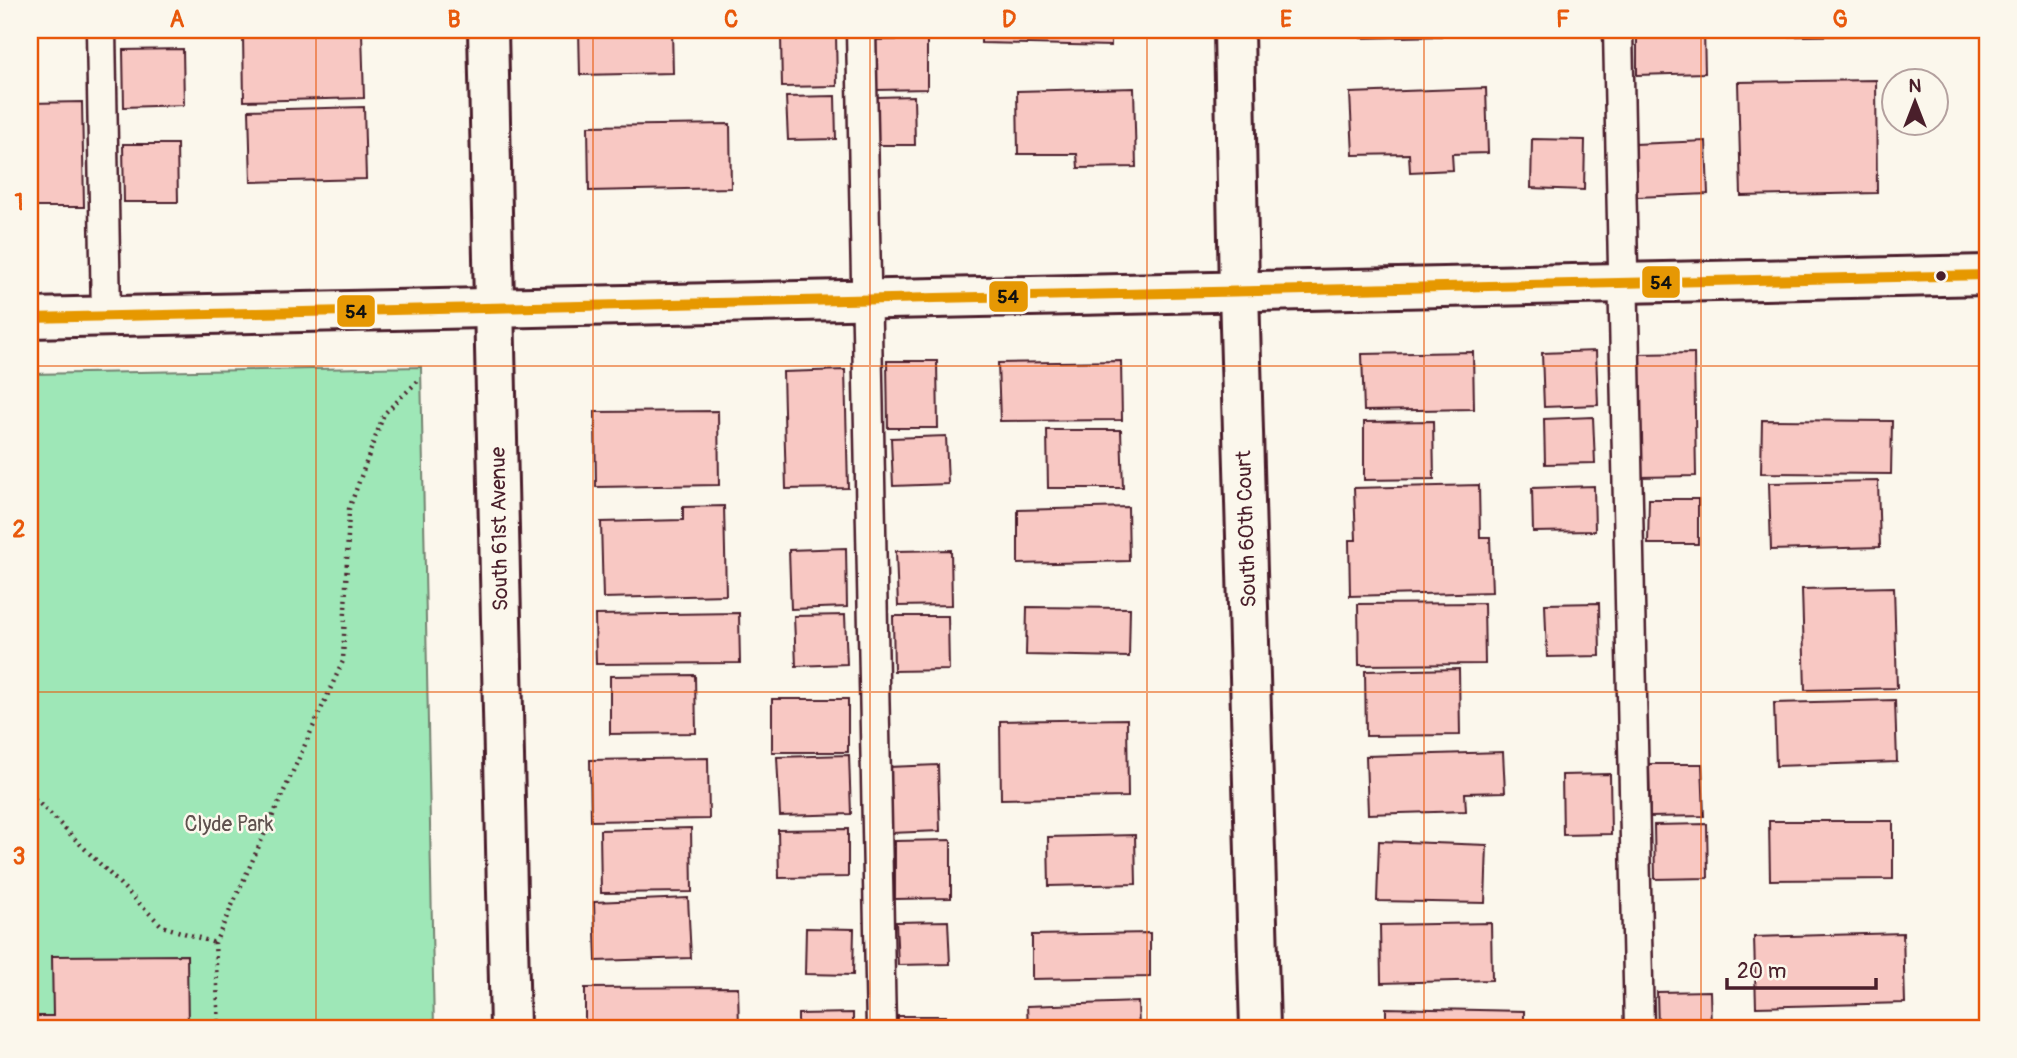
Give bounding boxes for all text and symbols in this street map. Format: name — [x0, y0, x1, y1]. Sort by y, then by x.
text: A — [170, 5, 185, 34]
text: B — [447, 5, 461, 34]
text: C — [724, 5, 738, 34]
text: D — [1002, 5, 1016, 34]
text: E — [1280, 5, 1292, 34]
text: F — [1556, 5, 1570, 34]
text: G — [1832, 5, 1848, 34]
north arrow — [1881, 66, 1951, 136]
text: N — [1909, 74, 1922, 98]
text: 1 — [15, 188, 24, 217]
line badge: 54 — [1641, 265, 1681, 299]
unlabelled marker — [1934, 269, 1948, 283]
text: 54 — [1650, 271, 1672, 295]
line badge: 54 — [988, 280, 1029, 313]
text: 54 — [997, 285, 1019, 309]
line badge: 54 — [336, 294, 376, 328]
text: 54 — [345, 300, 367, 324]
street label: South 61st Avenue — [485, 446, 514, 611]
street label: South 60th Court — [1230, 449, 1263, 608]
text: 2 — [13, 515, 26, 544]
park label: Clyde Park — [184, 811, 274, 838]
text: 3 — [13, 842, 25, 871]
scale bar — [1727, 946, 1875, 990]
text: 20 m — [1737, 958, 1786, 985]

